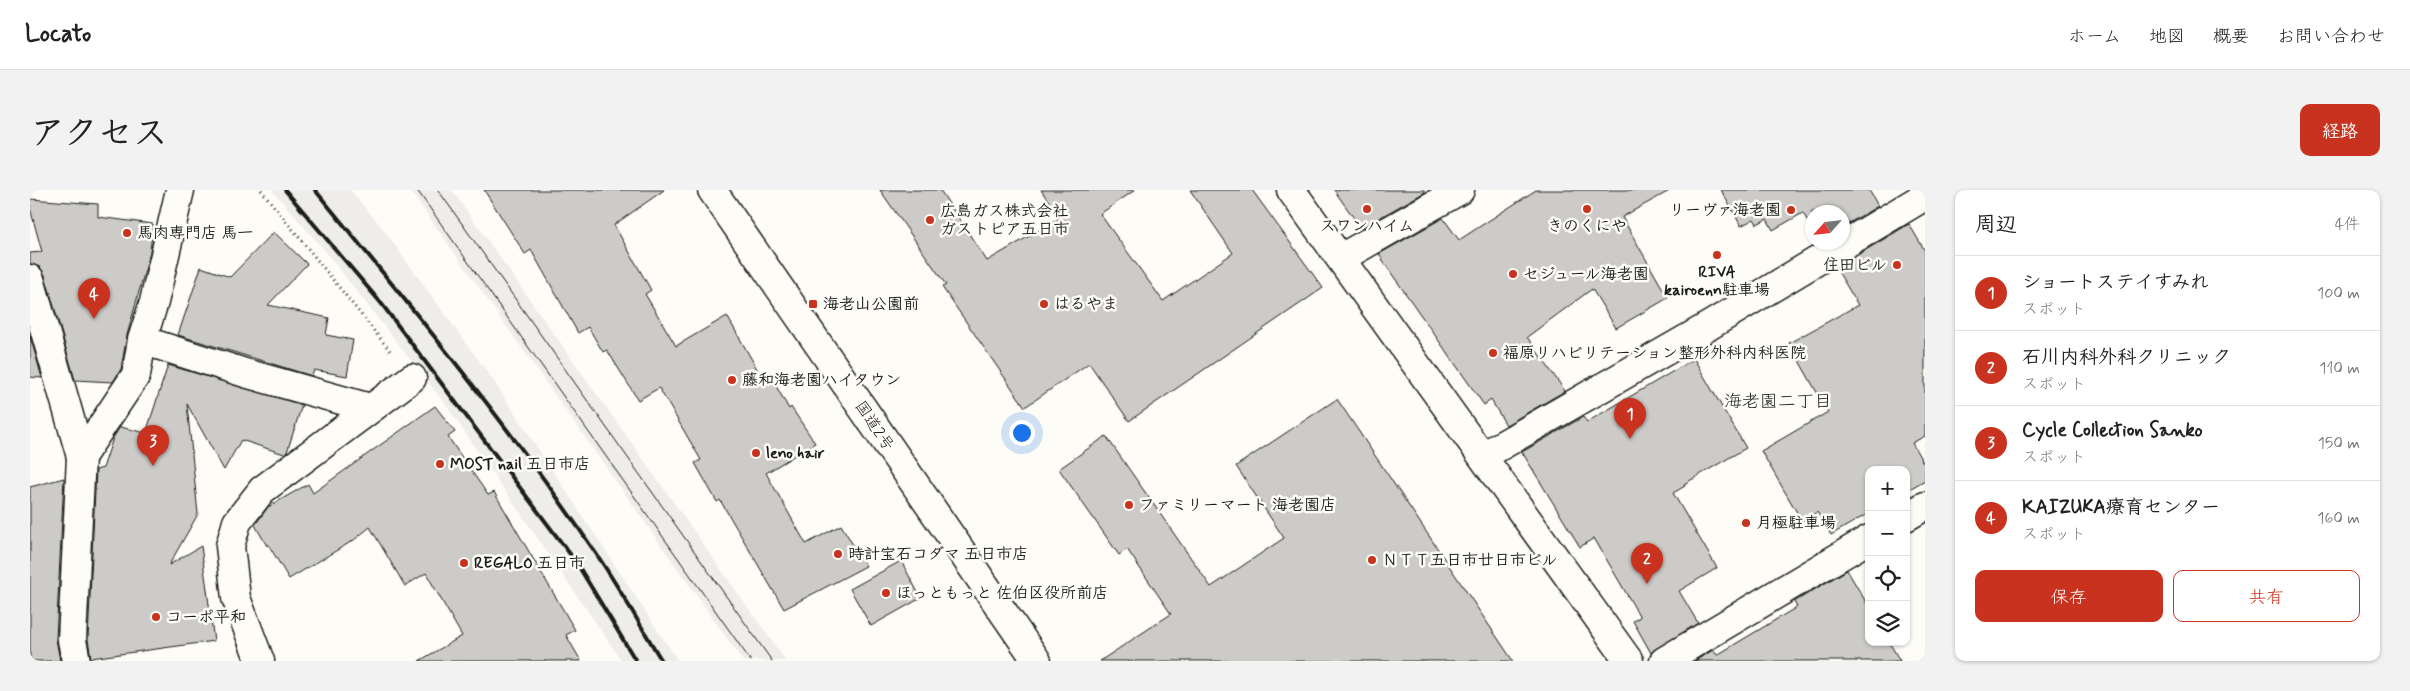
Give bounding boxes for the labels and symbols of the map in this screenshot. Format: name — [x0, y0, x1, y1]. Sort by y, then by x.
place label: リーヴァ海老園 — [1669, 200, 1781, 221]
place label: 広島ガス株式会社 ガストピア五日市 — [940, 201, 1070, 240]
marker: スワンハイム — [1361, 203, 1373, 215]
marker: きのくにや — [1581, 203, 1593, 215]
marker: リーヴァ海老園 — [1785, 204, 1797, 216]
north arrow — [1805, 205, 1850, 250]
marker: 広島ガス株式会社 ガストピア五日市 — [924, 214, 936, 226]
place label: スワンハイム — [1320, 216, 1414, 237]
place label: きのくにや — [1547, 216, 1627, 237]
place label: 馬肉専門店 馬一 — [137, 223, 253, 244]
marker: 馬肉専門店 馬一 — [121, 227, 133, 239]
marker: RIVA kairoenn駐車場 — [1711, 249, 1723, 261]
place label: 住田ビル — [1823, 255, 1887, 276]
marker: 住田ビル — [1891, 259, 1903, 271]
place label: RIVA kairoenn駐車場 — [1664, 262, 1770, 301]
place label: セジュール海老園 — [1523, 264, 1649, 285]
marker: セジュール海老園 — [1507, 268, 1519, 280]
pin: 4 — [78, 278, 110, 319]
place label: 海老山公園前 — [823, 294, 919, 315]
place label: はるやま — [1054, 294, 1118, 315]
marker: 海老山公園前 — [807, 298, 819, 310]
marker: はるやま — [1038, 298, 1050, 310]
place label: 福原リハビリテーション整形外科内科医院 — [1503, 343, 1806, 364]
marker: 福原リハビリテーション整形外科内科医院 — [1487, 347, 1499, 359]
place label: 藤和海老園ハイタウン — [742, 370, 901, 391]
marker: 藤和海老園ハイタウン — [726, 374, 738, 386]
district label: 海老園二丁目 — [1724, 390, 1832, 414]
street label: 国道2号 — [850, 397, 898, 455]
pin: 1 — [1614, 398, 1646, 439]
your location — [1009, 420, 1035, 446]
pin: 3 — [137, 425, 169, 466]
place label: leno hair — [766, 443, 825, 464]
marker: leno hair — [750, 447, 762, 459]
place label: MOST nail 五日市店 — [450, 454, 590, 475]
marker: MOST nail 五日市店 — [434, 458, 446, 470]
place label: ファミリーマート 海老園店 — [1139, 495, 1336, 516]
marker: ファミリーマート 海老園店 — [1123, 499, 1135, 511]
place label: 月極駐車場 — [1756, 513, 1836, 534]
marker: 月極駐車場 — [1740, 517, 1752, 529]
pin: 2 — [1631, 543, 1663, 584]
place label: 時計宝石コダマ 五日市店 — [848, 544, 1028, 565]
marker: 時計宝石コダマ 五日市店 — [832, 548, 844, 560]
place label: ＮＴＴ五日市廿日市ビル — [1382, 550, 1558, 571]
place label: REGALO 五日市 — [474, 553, 585, 574]
marker: ＮＴＴ五日市廿日市ビル — [1366, 554, 1378, 566]
marker: REGALO 五日市 — [458, 557, 470, 569]
place label: ほっともっと 佐伯区役所前店 — [896, 583, 1108, 604]
marker: ほっともっと 佐伯区役所前店 — [880, 587, 892, 599]
place label: コーポ平和 — [166, 607, 246, 628]
marker: コーポ平和 — [150, 611, 162, 623]

